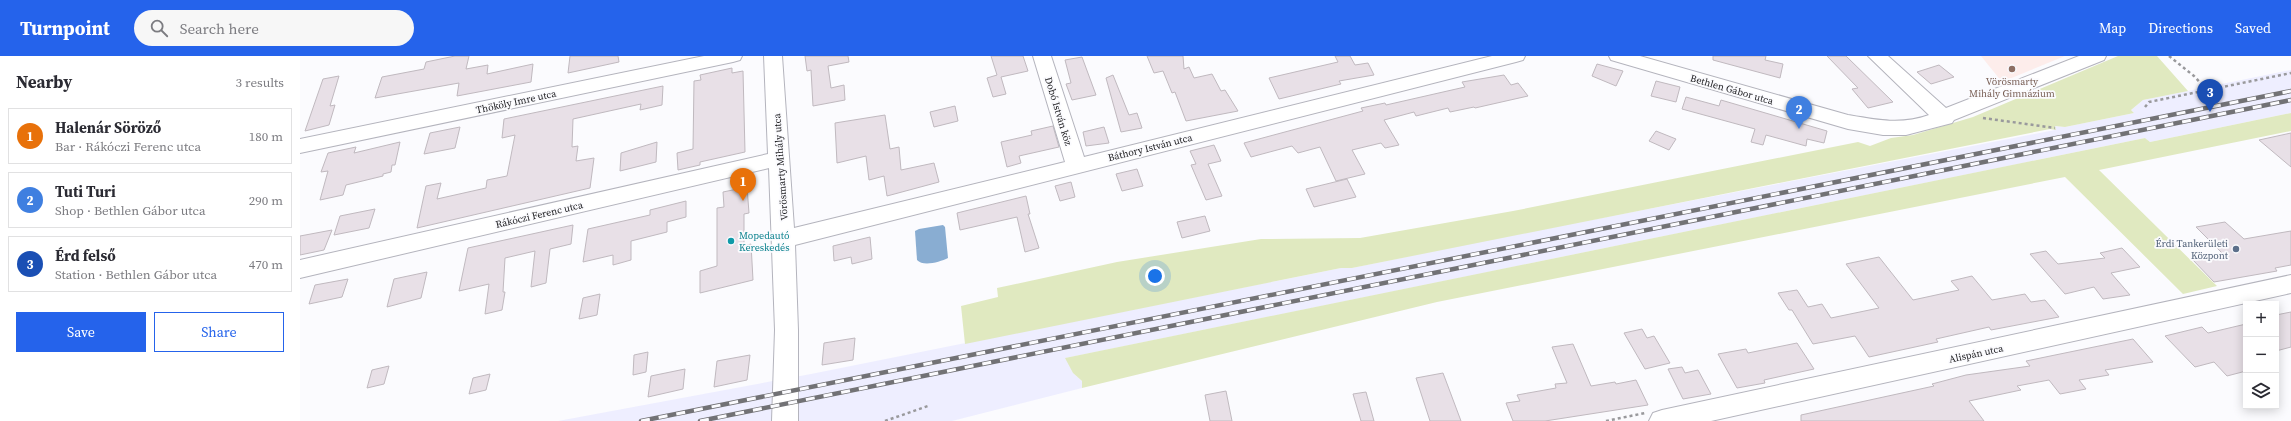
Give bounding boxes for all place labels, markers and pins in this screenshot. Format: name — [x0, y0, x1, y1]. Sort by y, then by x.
marker: Vörösmarty Mihály Gimnázium — [2007, 64, 2017, 74]
place label: Vörösmarty Mihály Gimnázium — [1969, 75, 2055, 100]
pin: 3 — [2197, 79, 2223, 112]
pin: 2 — [1786, 96, 1812, 129]
pin: 1 — [730, 168, 756, 201]
place label: Mopedautó Kereskedés — [739, 229, 790, 254]
marker: Mopedautó Kereskedés — [726, 236, 736, 246]
place label: Érdi Tankerületi Központ — [2156, 237, 2229, 262]
marker: Érdi Tankerületi Központ — [2231, 244, 2241, 254]

